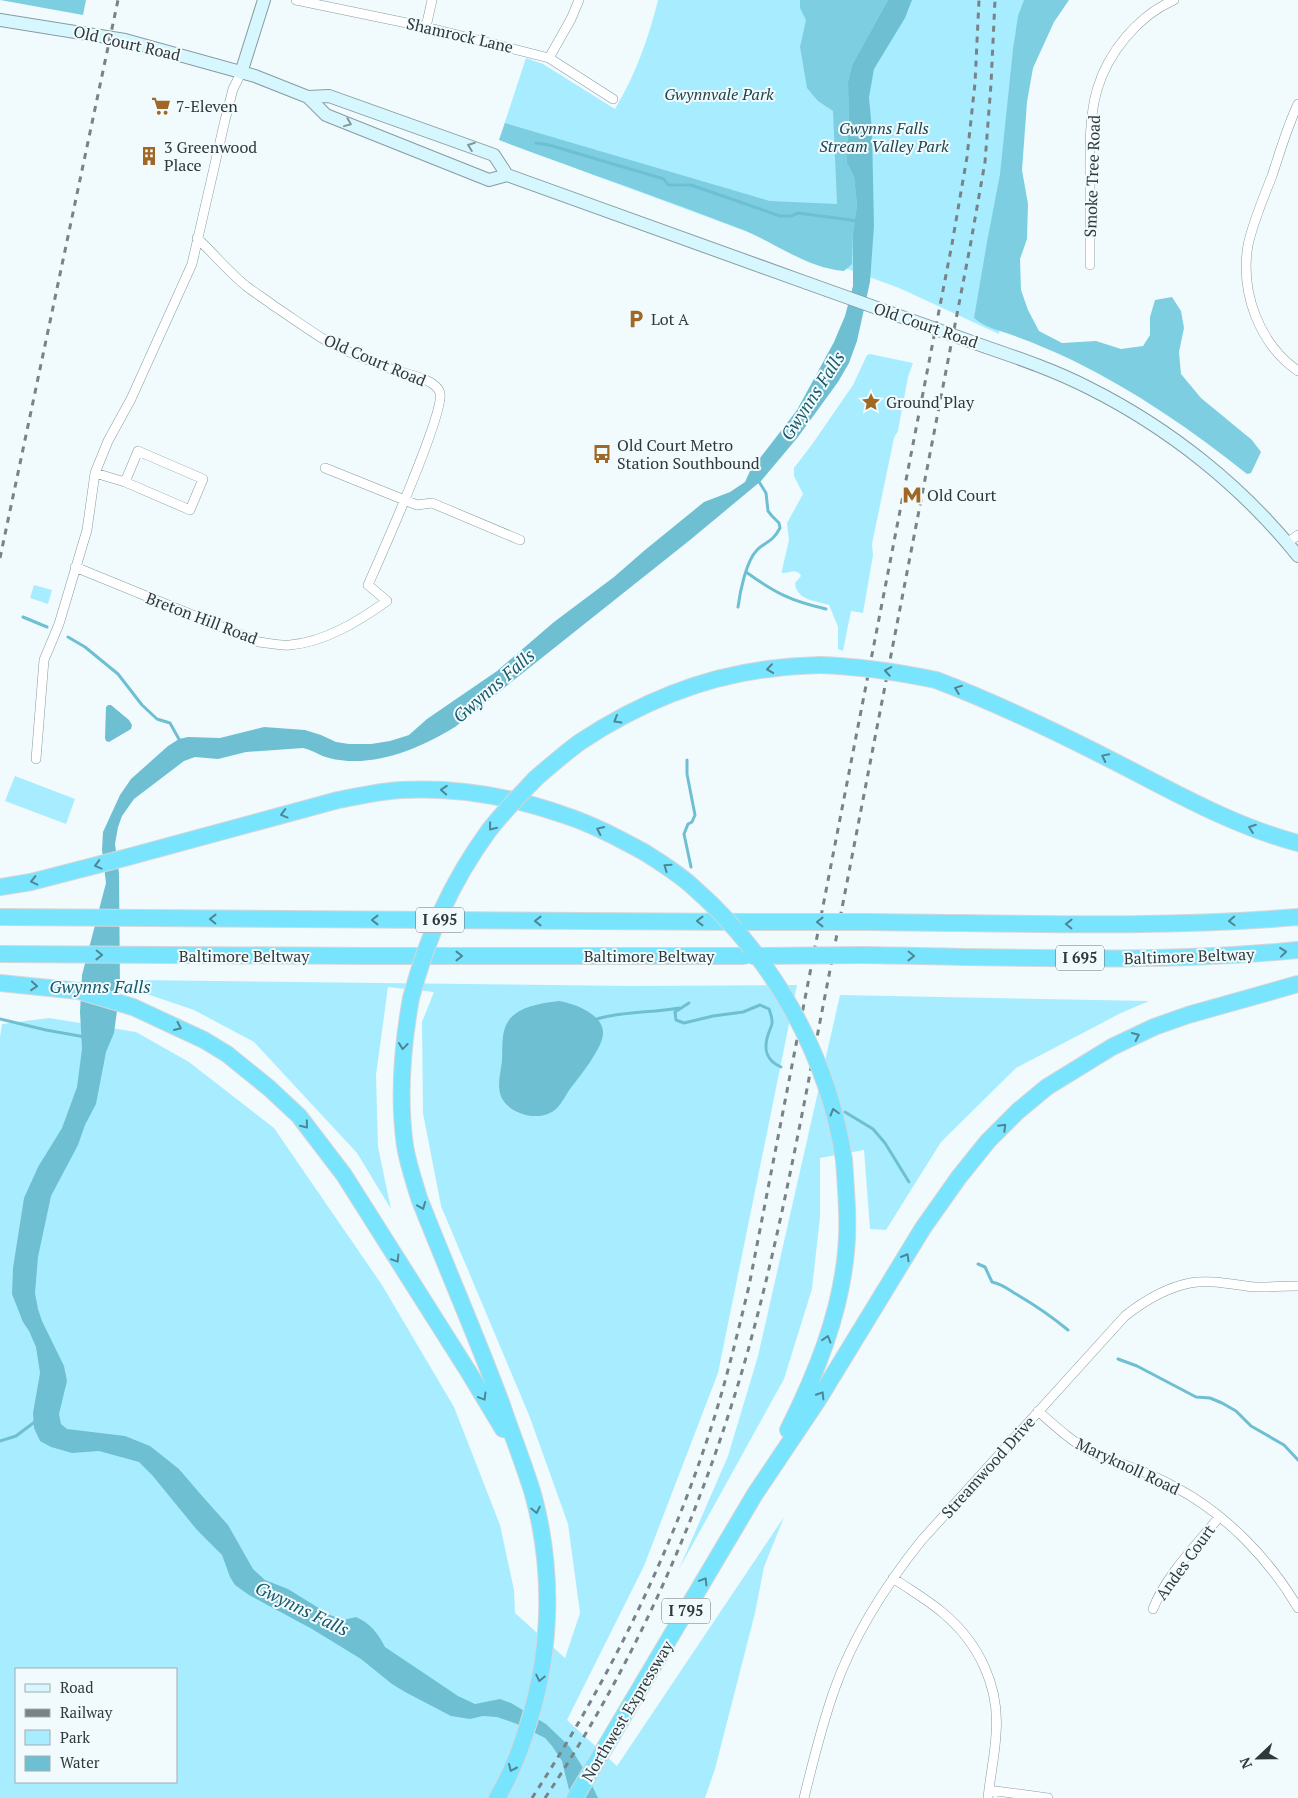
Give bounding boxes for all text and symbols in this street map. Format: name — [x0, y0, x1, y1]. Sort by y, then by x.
street label: Shamrock Lane — [404, 12, 516, 58]
street label: Old Court Road — [71, 20, 183, 66]
park label: Gwynnvale Park — [664, 83, 774, 105]
supermarket icon: 7-Eleven — [150, 95, 172, 117]
place label: 7-Eleven — [176, 95, 238, 117]
street label: Smoke Tree Road — [1079, 114, 1105, 238]
one-way arrow — [343, 117, 352, 128]
park label: Gwynns Falls Stream Valley Park — [819, 117, 949, 157]
place label: 3 Greenwood Place — [164, 136, 257, 176]
one-way arrow — [467, 142, 476, 152]
building icon: 3 Greenwood Place — [138, 145, 160, 167]
street label: Old Court Road — [871, 297, 981, 353]
parking icon: Lot A — [625, 308, 647, 330]
place label: Lot A — [651, 308, 689, 330]
street label: Old Court Road — [321, 329, 430, 391]
water label: Gwynns Falls — [774, 346, 850, 444]
place icon: Ground Play — [860, 391, 882, 413]
place label: Ground Play — [886, 391, 975, 413]
place label: Old Court Metro Station Southbound — [617, 434, 760, 474]
bus stop icon: Old Court Metro Station Southbound — [591, 443, 613, 465]
metro station icon: Old Court — [901, 484, 923, 506]
place label: Old Court — [927, 484, 997, 506]
street label: Breton Hill Road — [143, 587, 261, 649]
water label: Gwynns Falls — [447, 643, 539, 728]
one-way arrow — [766, 663, 775, 673]
one-way arrow — [884, 667, 893, 677]
one-way arrow — [954, 685, 963, 695]
one-way arrow — [614, 713, 623, 723]
one-way arrow — [1102, 753, 1111, 763]
one-way arrow — [440, 785, 448, 796]
one-way arrow — [280, 808, 288, 819]
one-way arrow — [489, 821, 497, 830]
one-way arrow — [1248, 824, 1256, 834]
one-way arrow — [596, 826, 605, 836]
one-way arrow — [93, 859, 102, 870]
one-way arrow — [663, 864, 673, 873]
one-way arrow — [30, 875, 39, 886]
road number: I 695 — [416, 908, 464, 932]
one-way arrow — [208, 914, 216, 924]
one-way arrow — [371, 915, 378, 925]
one-way arrow — [533, 916, 541, 926]
one-way arrow — [696, 916, 704, 926]
one-way arrow — [1228, 916, 1236, 927]
one-way arrow — [816, 917, 824, 927]
one-way arrow — [1065, 919, 1073, 929]
street label: Baltimore Beltway — [1123, 943, 1256, 969]
street label: Baltimore Beltway — [179, 945, 310, 967]
street label: Baltimore Beltway — [584, 945, 715, 967]
road number: I 695 — [1056, 946, 1104, 970]
one-way arrow — [1279, 946, 1287, 957]
one-way arrow — [96, 950, 103, 960]
one-way arrow — [456, 951, 464, 961]
one-way arrow — [908, 951, 915, 961]
water label: Gwynns Falls — [49, 974, 151, 998]
one-way arrow — [30, 980, 38, 991]
one-way arrow — [173, 1020, 182, 1031]
one-way arrow — [1131, 1031, 1140, 1042]
one-way arrow — [398, 1043, 409, 1051]
one-way arrow — [830, 1108, 840, 1117]
one-way arrow — [300, 1119, 309, 1128]
one-way arrow — [997, 1124, 1006, 1133]
one-way arrow — [416, 1201, 426, 1210]
one-way arrow — [899, 1253, 909, 1262]
one-way arrow — [390, 1254, 400, 1263]
one-way arrow — [821, 1335, 831, 1344]
one-way arrow — [477, 1391, 487, 1400]
one-way arrow — [814, 1392, 824, 1401]
street label: Streamwood Drive — [936, 1411, 1040, 1523]
street label: Maryknoll Road — [1072, 1432, 1184, 1500]
one-way arrow — [530, 1506, 541, 1515]
street label: Andes Court — [1150, 1520, 1220, 1604]
water label: Gwynns Falls — [252, 1575, 353, 1641]
one-way arrow — [698, 1577, 708, 1586]
road number: I 795 — [662, 1598, 710, 1624]
street label: Northwest Expressway — [576, 1636, 678, 1786]
legend — [15, 1668, 178, 1783]
one-way arrow — [536, 1674, 546, 1683]
text: Road — [60, 1677, 93, 1697]
text: Railway — [60, 1702, 113, 1722]
text: Park — [60, 1727, 90, 1747]
north arrow — [1233, 1733, 1283, 1783]
text: Water — [60, 1752, 100, 1772]
text: N — [1235, 1754, 1256, 1772]
one-way arrow — [508, 1763, 519, 1772]

